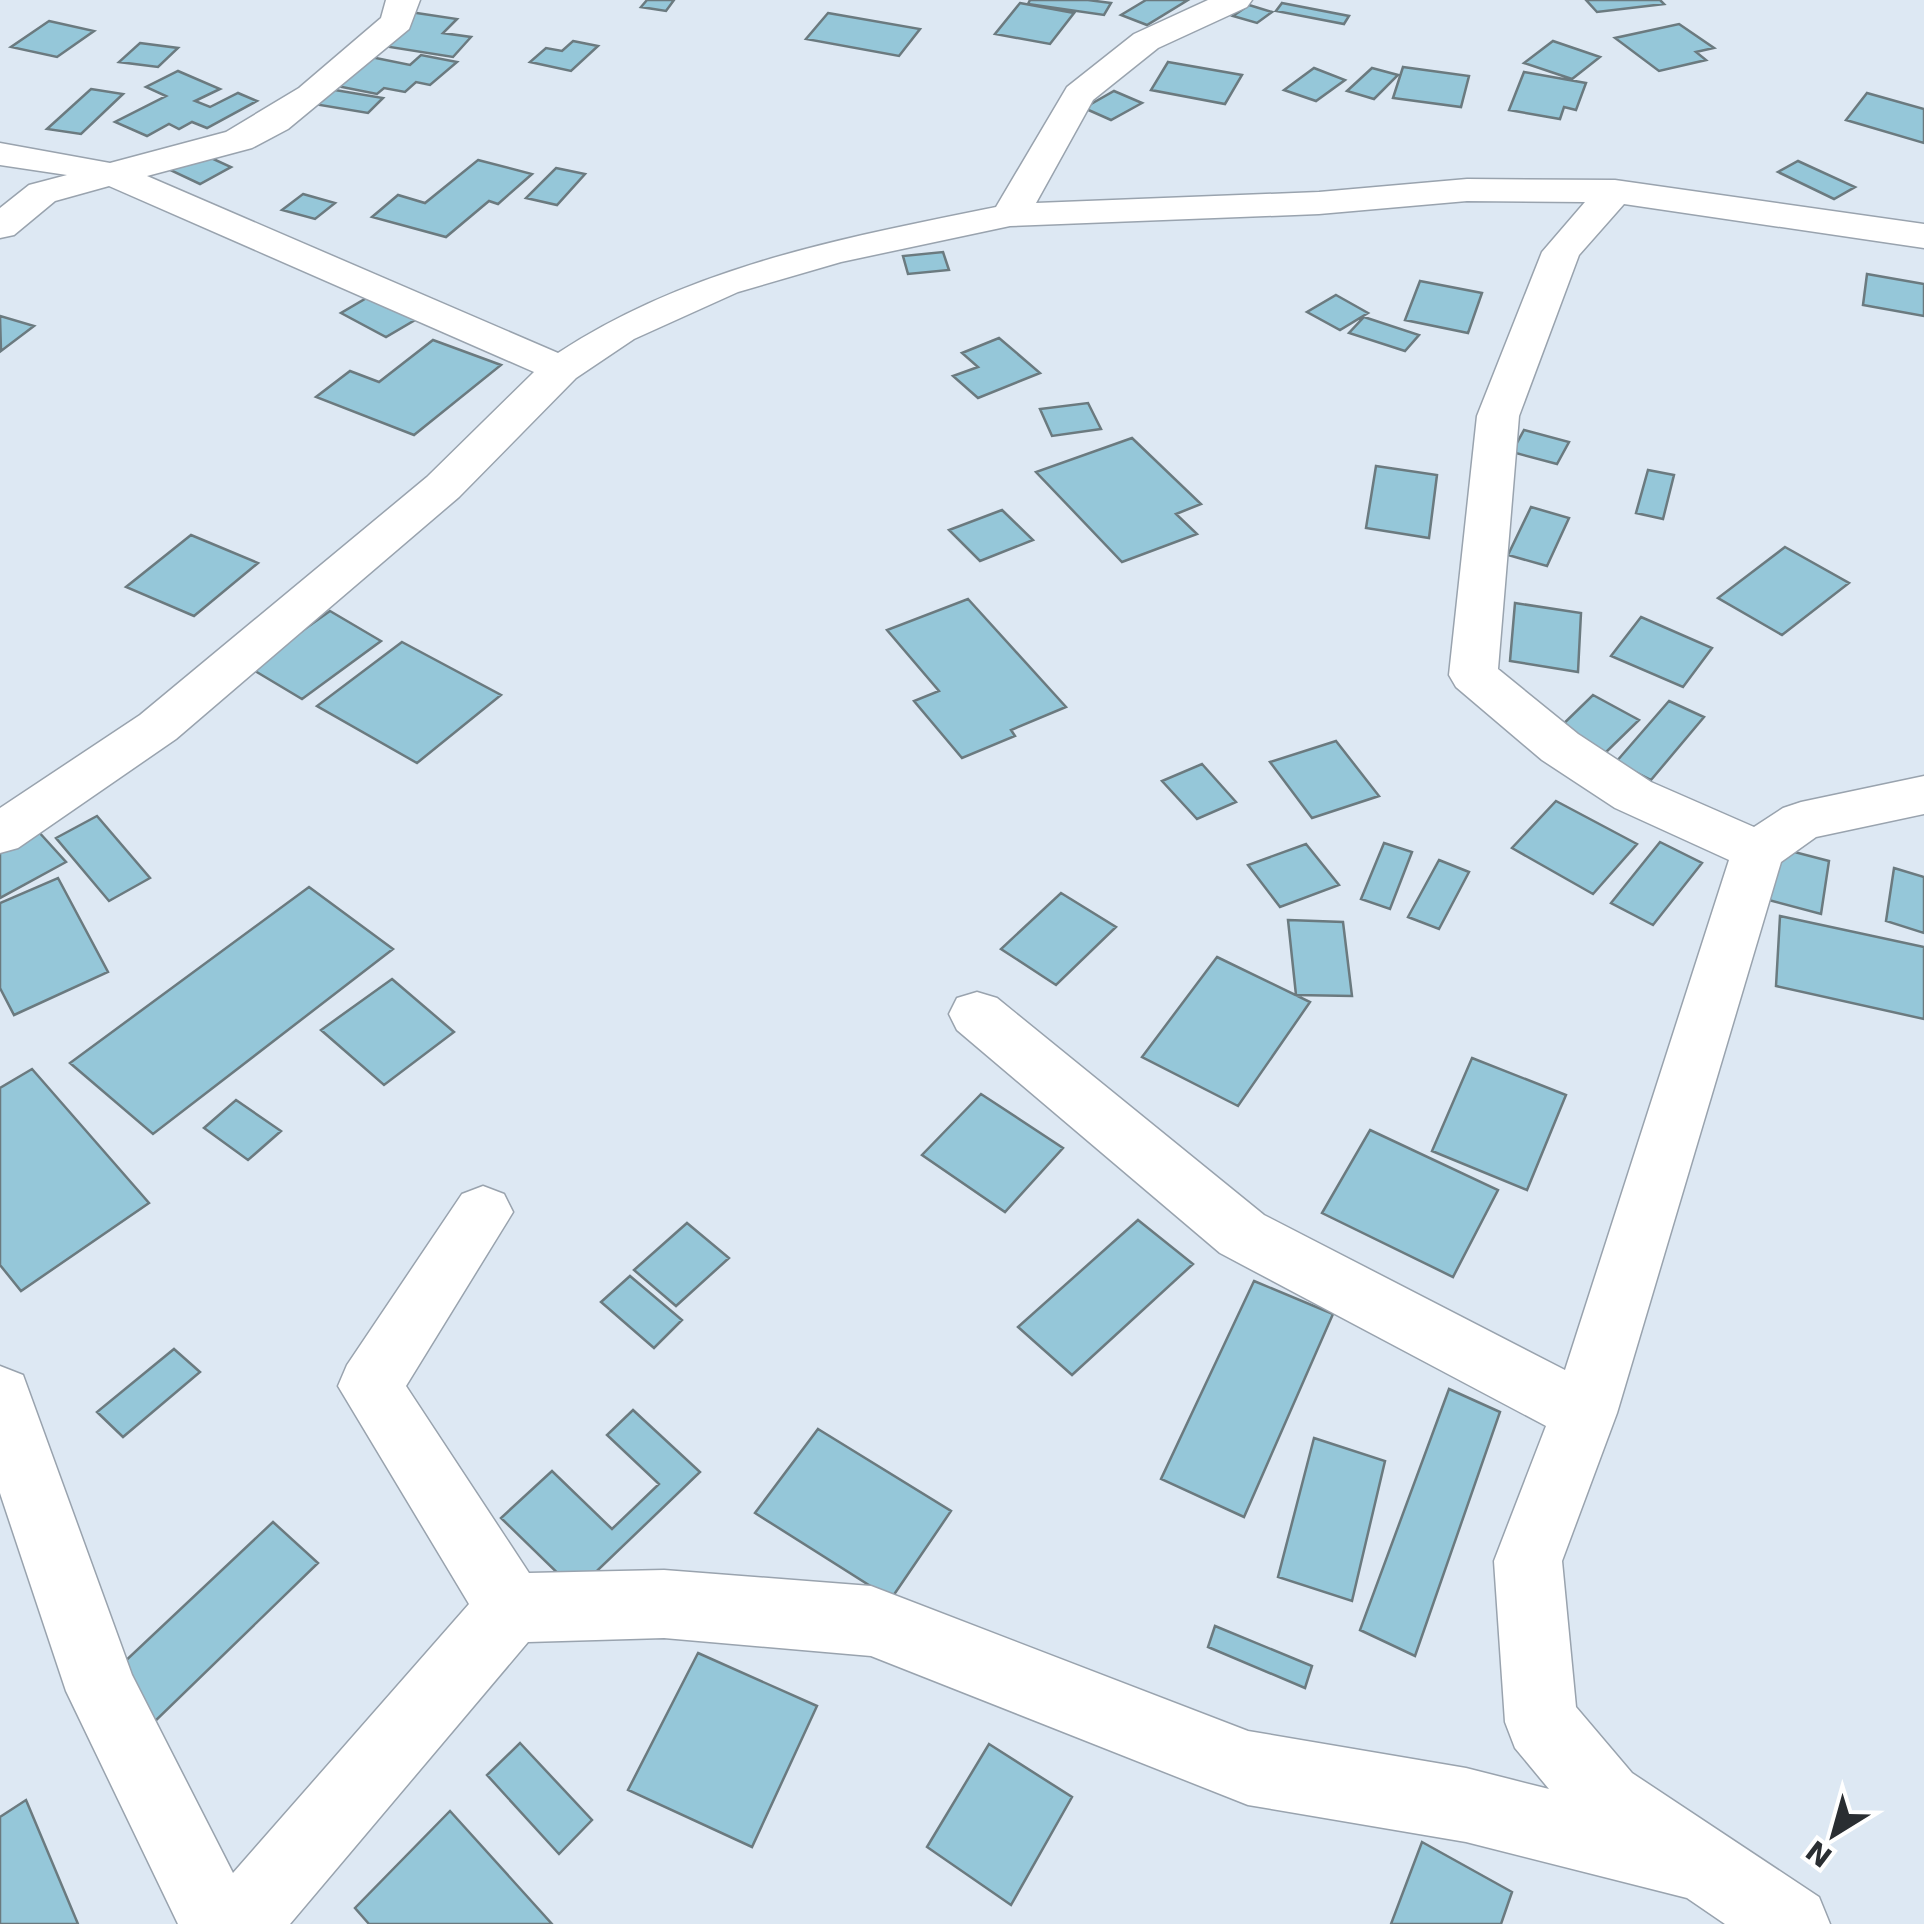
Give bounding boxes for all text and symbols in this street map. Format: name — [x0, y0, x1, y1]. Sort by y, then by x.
north arrow — [1784, 1784, 1884, 1884]
text: N — [1800, 1833, 1839, 1874]

